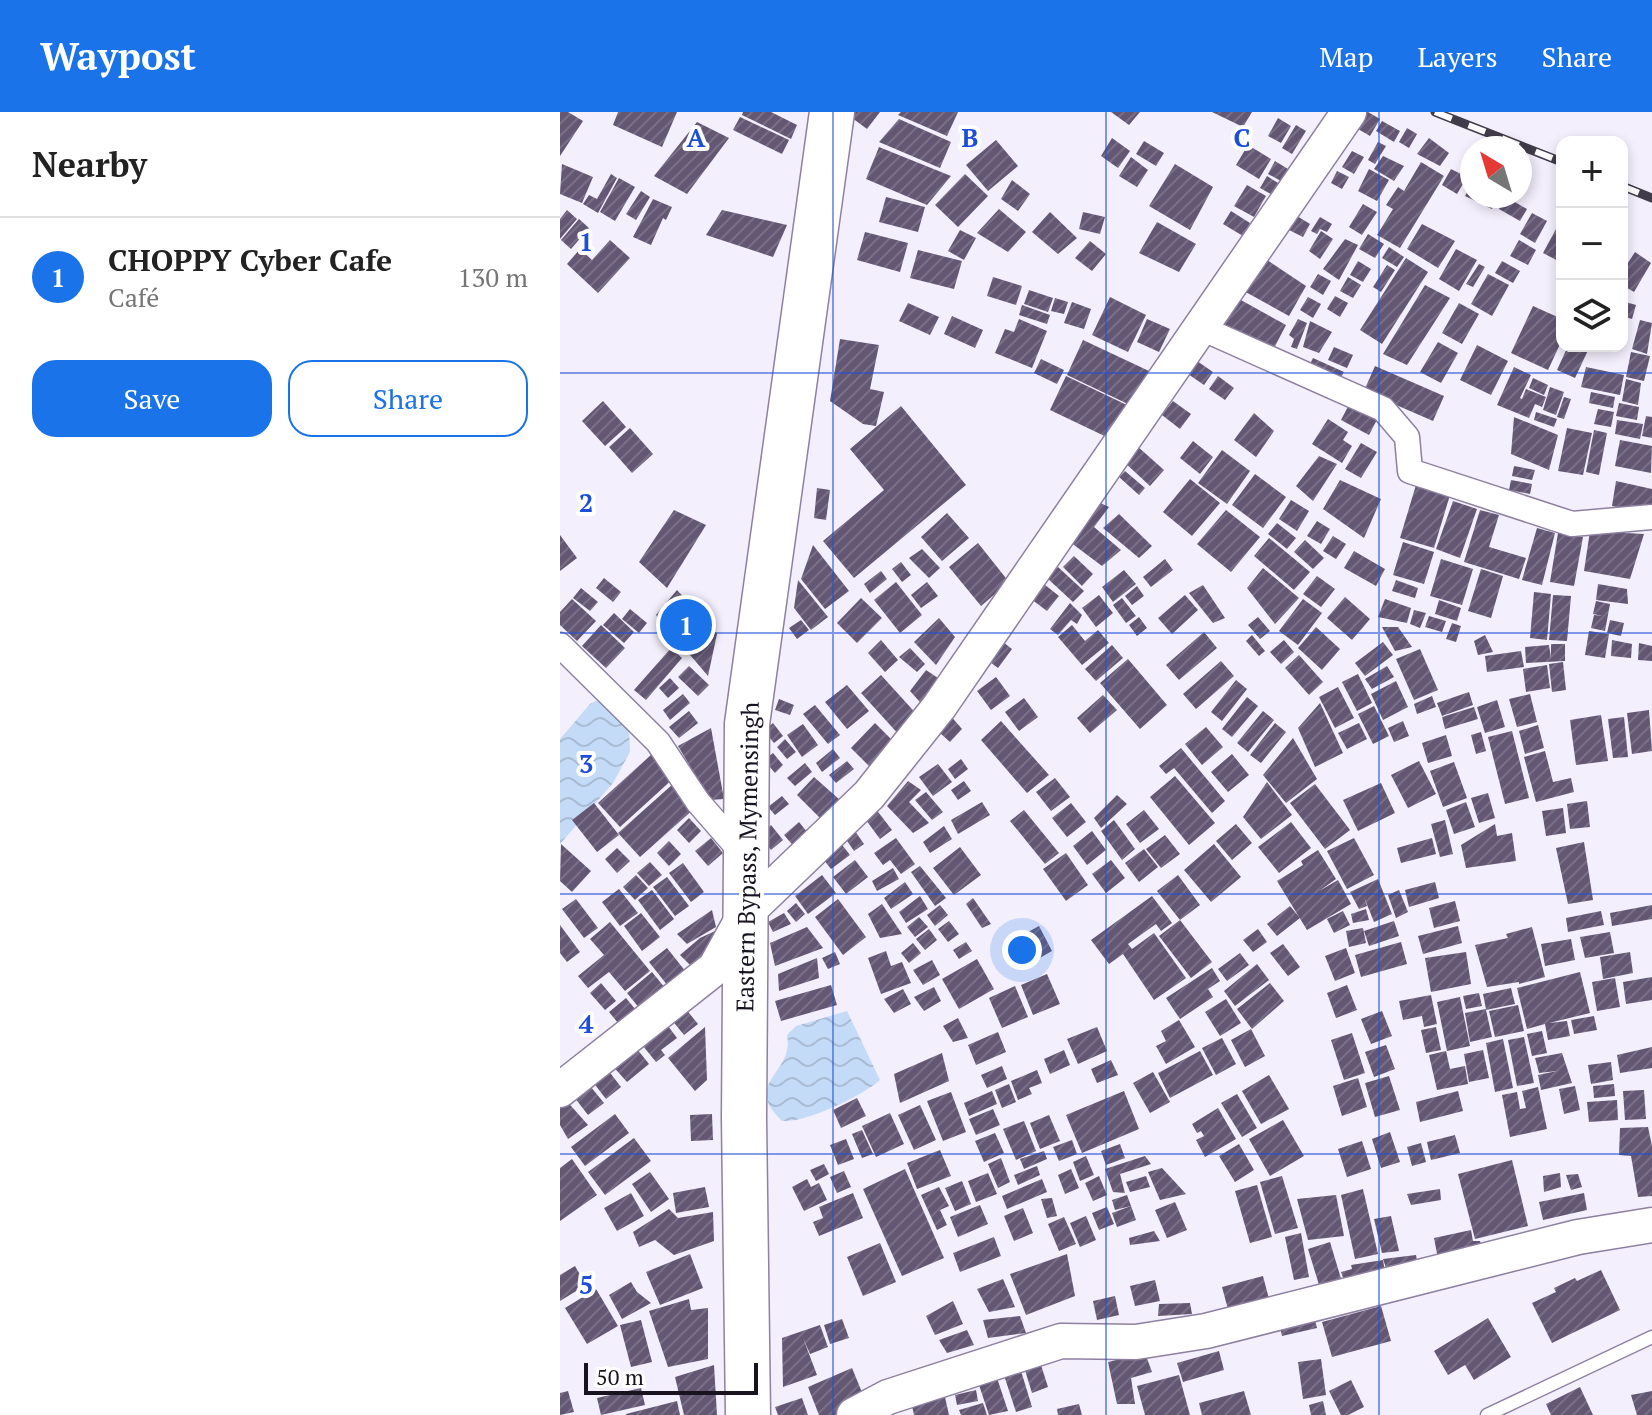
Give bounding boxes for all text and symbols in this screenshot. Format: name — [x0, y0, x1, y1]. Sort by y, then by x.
text: Waypost — [40, 31, 196, 81]
text: Map — [1319, 38, 1373, 75]
text: Layers — [1417, 38, 1498, 75]
text: Share — [1542, 38, 1612, 75]
text: A — [687, 120, 706, 154]
text: B — [962, 120, 978, 154]
text: C — [1234, 120, 1250, 154]
north arrow — [1460, 136, 1532, 208]
map controls — [1556, 136, 1628, 352]
button: + — [1556, 136, 1628, 208]
text: Nearby — [32, 142, 147, 187]
button: − — [1556, 208, 1628, 280]
text: 1 — [579, 224, 593, 258]
text: CHOPPY Cyber Cafe — [108, 240, 392, 280]
text: 1 — [51, 260, 65, 294]
text: 130 m — [458, 260, 528, 294]
text: Café — [108, 280, 159, 314]
button: layers — [1556, 280, 1628, 352]
button: Save — [32, 360, 272, 437]
button: Share — [288, 360, 528, 437]
text: 2 — [579, 485, 593, 519]
pin: 1 — [660, 595, 712, 655]
street label: Eastern Bypass, Mymensingh — [728, 702, 766, 1012]
text: 3 — [579, 746, 593, 780]
your location — [1002, 930, 1042, 970]
text: 4 — [579, 1006, 594, 1040]
text: 5 — [579, 1267, 593, 1301]
scale bar — [584, 1359, 758, 1395]
text: 50 m — [596, 1362, 644, 1391]

